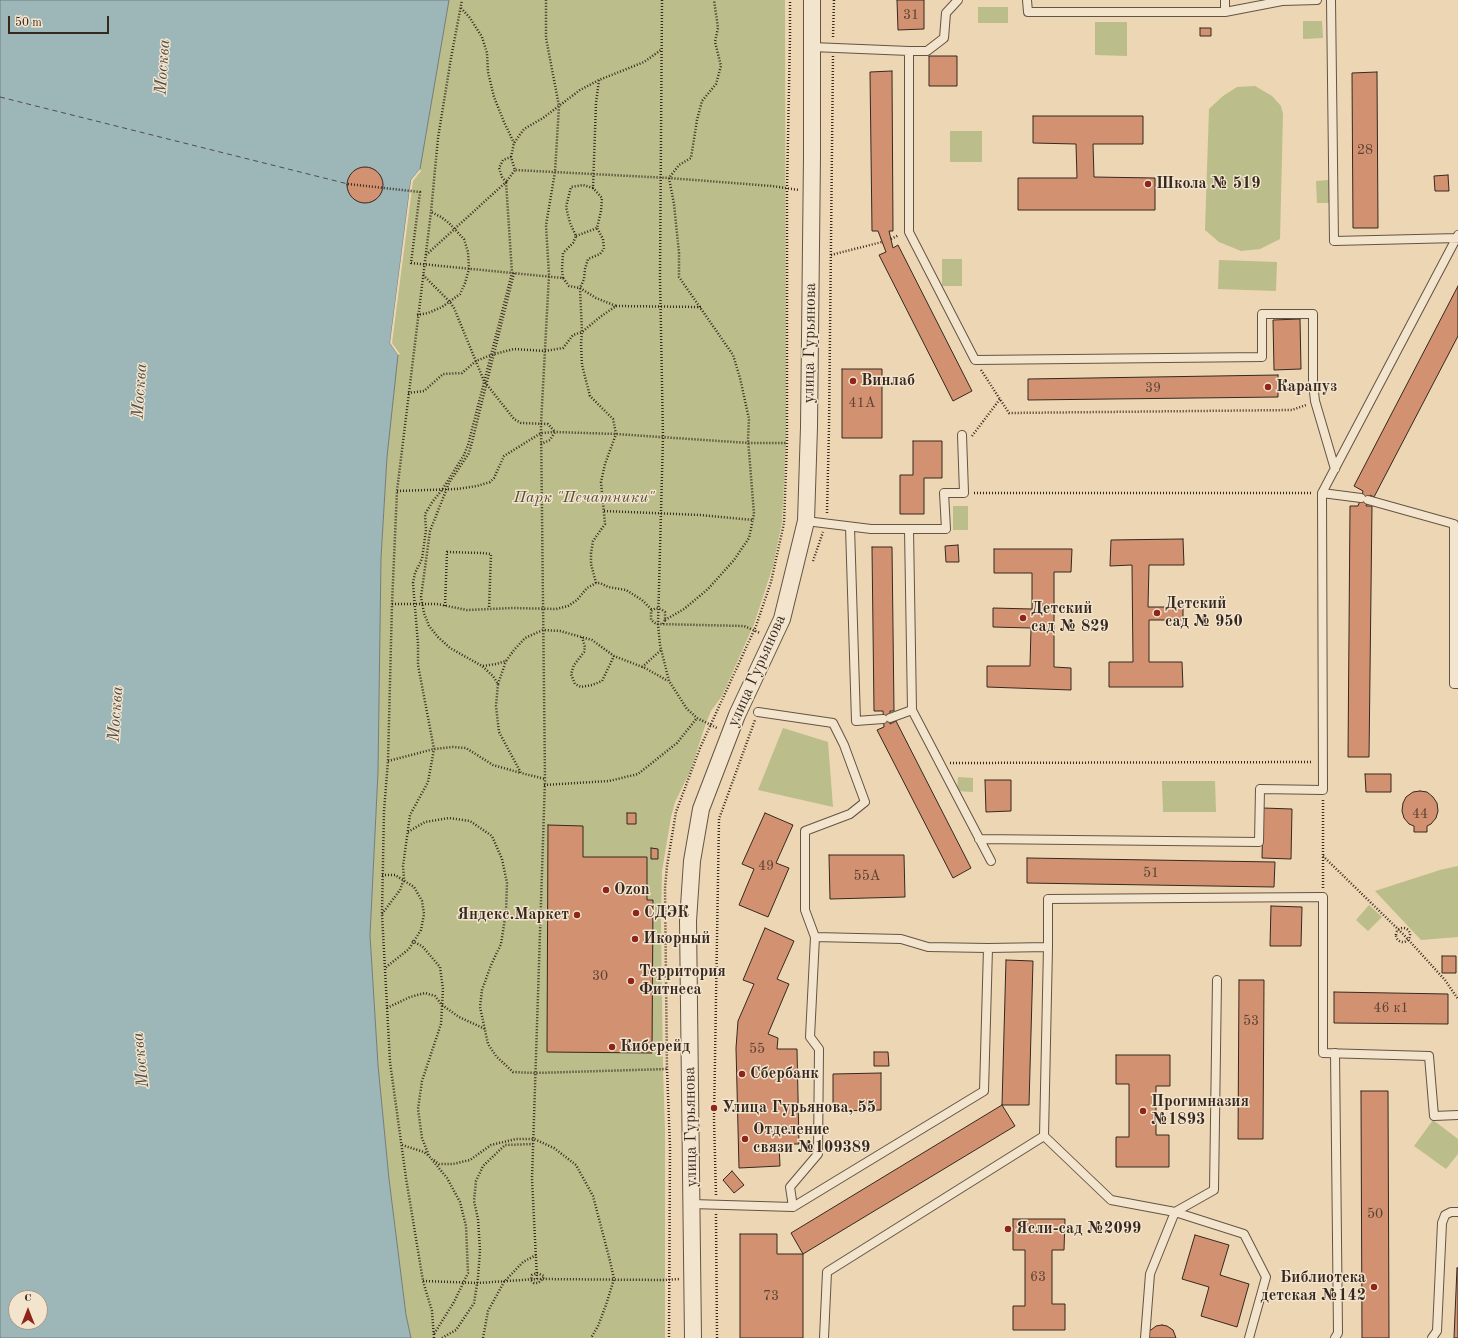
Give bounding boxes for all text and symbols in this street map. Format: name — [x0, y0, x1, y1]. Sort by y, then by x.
house number: 31 — [903, 7, 919, 23]
scale bar — [10, 8, 111, 34]
text: 50 m — [15, 17, 42, 29]
water label: Москва — [151, 38, 175, 96]
house number: 28 — [1357, 142, 1373, 158]
place label: Школа № 519 — [1156, 174, 1261, 194]
marker: Школа № 519 — [1143, 179, 1153, 189]
street label: улица Гурьянова — [799, 283, 821, 403]
water label: Москва — [128, 362, 152, 420]
place label: Винлаб — [861, 371, 915, 391]
marker: Винлаб — [848, 376, 858, 386]
place label: Карапуз — [1276, 377, 1337, 397]
house number: 39 — [1145, 380, 1161, 396]
marker: Карапуз — [1263, 382, 1273, 392]
house number: 41А — [849, 395, 875, 411]
park label: Парк "Печатники" — [513, 488, 655, 508]
place label: Детский сад № 950 — [1165, 594, 1243, 632]
place label: Детский сад № 829 — [1031, 599, 1109, 637]
marker: Детский сад № 950 — [1152, 608, 1162, 618]
street label: улица Гурьянова — [724, 612, 790, 730]
marker: Детский сад № 829 — [1018, 613, 1028, 623]
water label: Москва — [104, 685, 128, 743]
house number: 44 — [1412, 806, 1428, 822]
house number: 49 — [758, 858, 774, 874]
house number: 51 — [1143, 865, 1159, 881]
house number: 55А — [854, 868, 880, 884]
place label: Ozon — [614, 880, 650, 900]
marker: Ozon — [601, 885, 611, 895]
place label: СДЭК — [644, 903, 689, 923]
place label: Яндекс.Маркет — [457, 905, 569, 925]
marker: СДЭК — [631, 908, 641, 918]
marker: Яндекс.Маркет — [572, 910, 582, 920]
place label: Икорный — [643, 929, 711, 949]
marker: Икорный — [630, 934, 640, 944]
place label: Территория Фитнеса — [639, 962, 726, 1000]
house number: 30 — [592, 968, 608, 984]
marker: Территория Фитнеса — [626, 976, 636, 986]
house number: 46 к1 — [1373, 1000, 1409, 1016]
house number: 53 — [1243, 1013, 1259, 1029]
water label: Москва — [128, 1031, 154, 1089]
place label: Киберейд — [620, 1037, 690, 1057]
house number: 55 — [749, 1041, 765, 1057]
marker: Киберейд — [607, 1042, 617, 1052]
place label: Сбербанк — [750, 1064, 819, 1084]
street label: улица Гурьянова — [680, 1067, 702, 1187]
marker: Сбербанк — [737, 1069, 747, 1079]
place label: Прогимназия №1893 — [1151, 1092, 1249, 1130]
place label: Улица Гурьянова, 55 — [722, 1098, 876, 1118]
marker: Улица Гурьянова, 55 — [709, 1103, 719, 1113]
marker: Прогимназия №1893 — [1138, 1106, 1148, 1116]
place label: Отделение связи №109389 — [753, 1120, 870, 1158]
marker: Отделение связи №109389 — [740, 1134, 750, 1144]
house number: 50 — [1367, 1206, 1383, 1222]
place label: Ясли-сад №2099 — [1016, 1219, 1141, 1239]
marker: Ясли-сад №2099 — [1003, 1224, 1013, 1234]
place label: Библиотека детская №142 — [1260, 1268, 1366, 1306]
house number: 63 — [1030, 1269, 1046, 1285]
marker: Библиотека детская №142 — [1369, 1282, 1379, 1292]
house number: 73 — [763, 1288, 779, 1304]
north arrow — [8, 1290, 48, 1330]
text: С — [24, 1293, 32, 1304]

